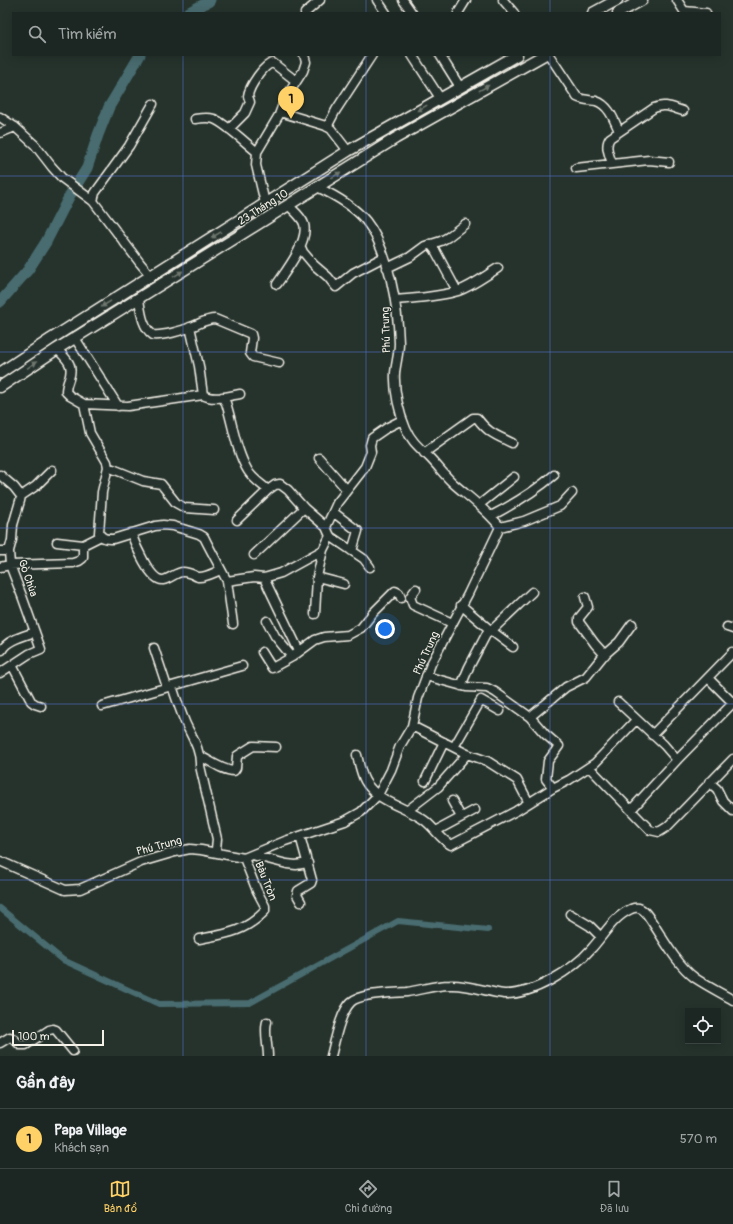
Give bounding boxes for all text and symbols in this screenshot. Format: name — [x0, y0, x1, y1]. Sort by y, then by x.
search box — [12, 12, 721, 56]
icon: search — [26, 23, 48, 45]
text: Tìm kiếm — [58, 25, 117, 44]
one-way arrow — [478, 85, 490, 92]
pin: 1 — [278, 86, 304, 119]
one-way arrow — [416, 105, 428, 112]
one-way arrow — [331, 171, 341, 179]
street label: 23 Tháng 10 — [236, 186, 290, 228]
one-way arrow — [211, 231, 221, 239]
one-way arrow — [173, 270, 183, 278]
one-way arrow — [100, 301, 112, 308]
street label: Phú Trung — [379, 306, 393, 353]
one-way arrow — [27, 361, 38, 369]
street label: Gò Chùa — [16, 558, 40, 598]
your location — [375, 619, 395, 639]
street label: Phú Trung — [410, 629, 442, 677]
street label: Phú Trung — [135, 834, 183, 858]
street label: Bàu Tròn — [252, 859, 280, 903]
map controls — [685, 1008, 721, 1044]
button: locate — [685, 1008, 721, 1044]
scale bar — [12, 1028, 104, 1047]
text: 100 m — [18, 1030, 49, 1043]
text: Gần đây — [16, 1072, 75, 1093]
text: Papa Village — [54, 1121, 127, 1140]
text: 1 — [26, 1131, 32, 1147]
text: 570 m — [680, 1131, 717, 1147]
text: Khách sạn — [54, 1140, 109, 1156]
tab: Bản đồ — [104, 1178, 137, 1215]
tab: Chỉ đường — [345, 1178, 392, 1215]
tab: Đã lưu — [600, 1178, 629, 1215]

